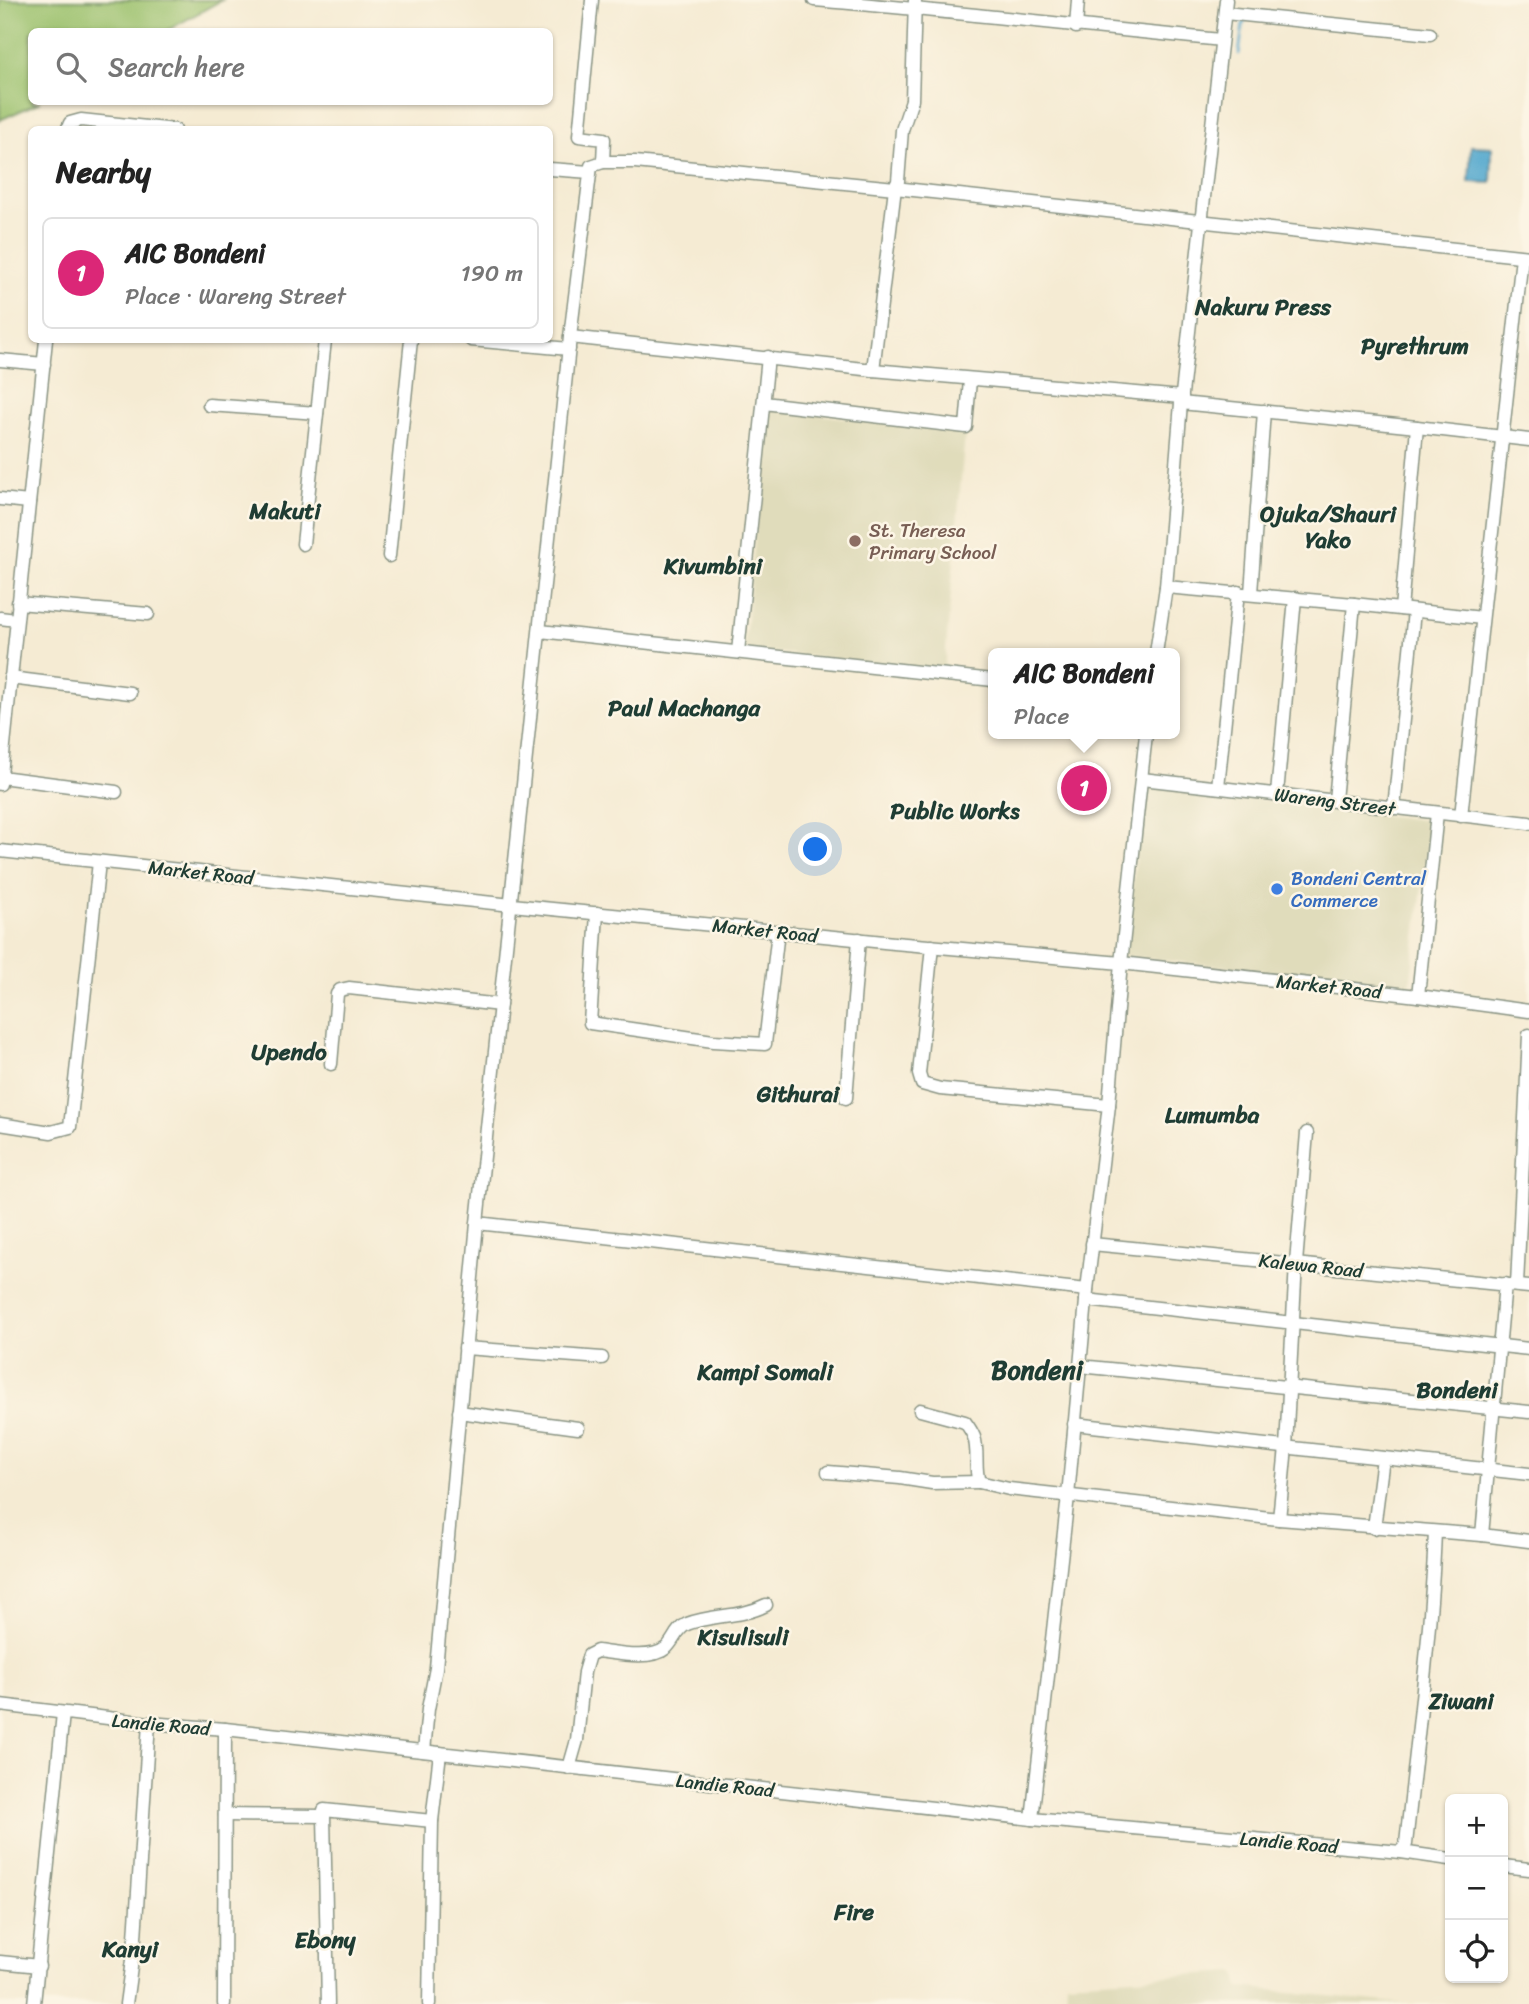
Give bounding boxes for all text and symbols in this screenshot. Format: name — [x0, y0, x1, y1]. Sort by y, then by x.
search box — [28, 28, 553, 105]
text: Search here — [108, 44, 245, 90]
icon: search — [52, 48, 90, 86]
text: Nearby — [56, 145, 151, 199]
text: AIC Bondeni — [125, 230, 265, 276]
text: 1 — [76, 253, 86, 294]
text: 190 m — [461, 253, 523, 294]
text: Place · Wareng Street — [125, 276, 346, 317]
district label: Nakuru Press — [1194, 287, 1331, 328]
district label: Pyrethrum — [1361, 326, 1469, 367]
district label: Makuti — [248, 491, 322, 532]
district label: Ojuka/Shauri Yako — [1260, 494, 1398, 561]
place label: St. Theresa Primary School — [869, 514, 997, 569]
marker: St. Theresa Primary School — [847, 533, 863, 549]
district label: Kivumbini — [663, 546, 764, 587]
popup — [988, 648, 1180, 739]
text: AIC Bondeni — [1014, 650, 1154, 696]
district label: Paul Machanga — [608, 688, 762, 729]
text: Place — [1014, 696, 1069, 737]
pin: 1 — [1061, 762, 1107, 814]
street label: Wareng Street — [1273, 778, 1399, 825]
district label: Public Works — [890, 791, 1020, 832]
your location — [798, 832, 832, 866]
street label: Market Road — [147, 851, 257, 895]
place label: Bondeni Central Commerce — [1291, 862, 1427, 917]
marker: Bondeni Central Commerce — [1269, 881, 1285, 897]
street label: Market Road — [711, 909, 821, 953]
street label: Market Road — [1275, 965, 1385, 1009]
district label: Upendo — [251, 1032, 327, 1073]
district label: Githurai — [756, 1074, 841, 1115]
district label: Lumumba — [1165, 1095, 1260, 1136]
street label: Kalewa Road — [1257, 1244, 1367, 1288]
district label: Bondeni — [991, 1347, 1085, 1393]
district label: Kampi Somali — [696, 1352, 834, 1393]
district label: Bondeni — [1416, 1370, 1499, 1411]
district label: Kisulisuli — [697, 1617, 790, 1658]
district label: Ziwani — [1427, 1681, 1495, 1722]
street label: Landie Road — [110, 1704, 214, 1745]
street label: Landie Road — [674, 1764, 778, 1807]
map controls — [1445, 1794, 1508, 1983]
button: + — [1445, 1794, 1508, 1857]
street label: Landie Road — [1238, 1822, 1342, 1863]
button: − — [1445, 1857, 1508, 1920]
district label: Fire — [833, 1892, 874, 1933]
district label: Ebony — [294, 1920, 357, 1961]
button: locate — [1445, 1920, 1508, 1983]
district label: Kanyi — [101, 1929, 160, 1970]

